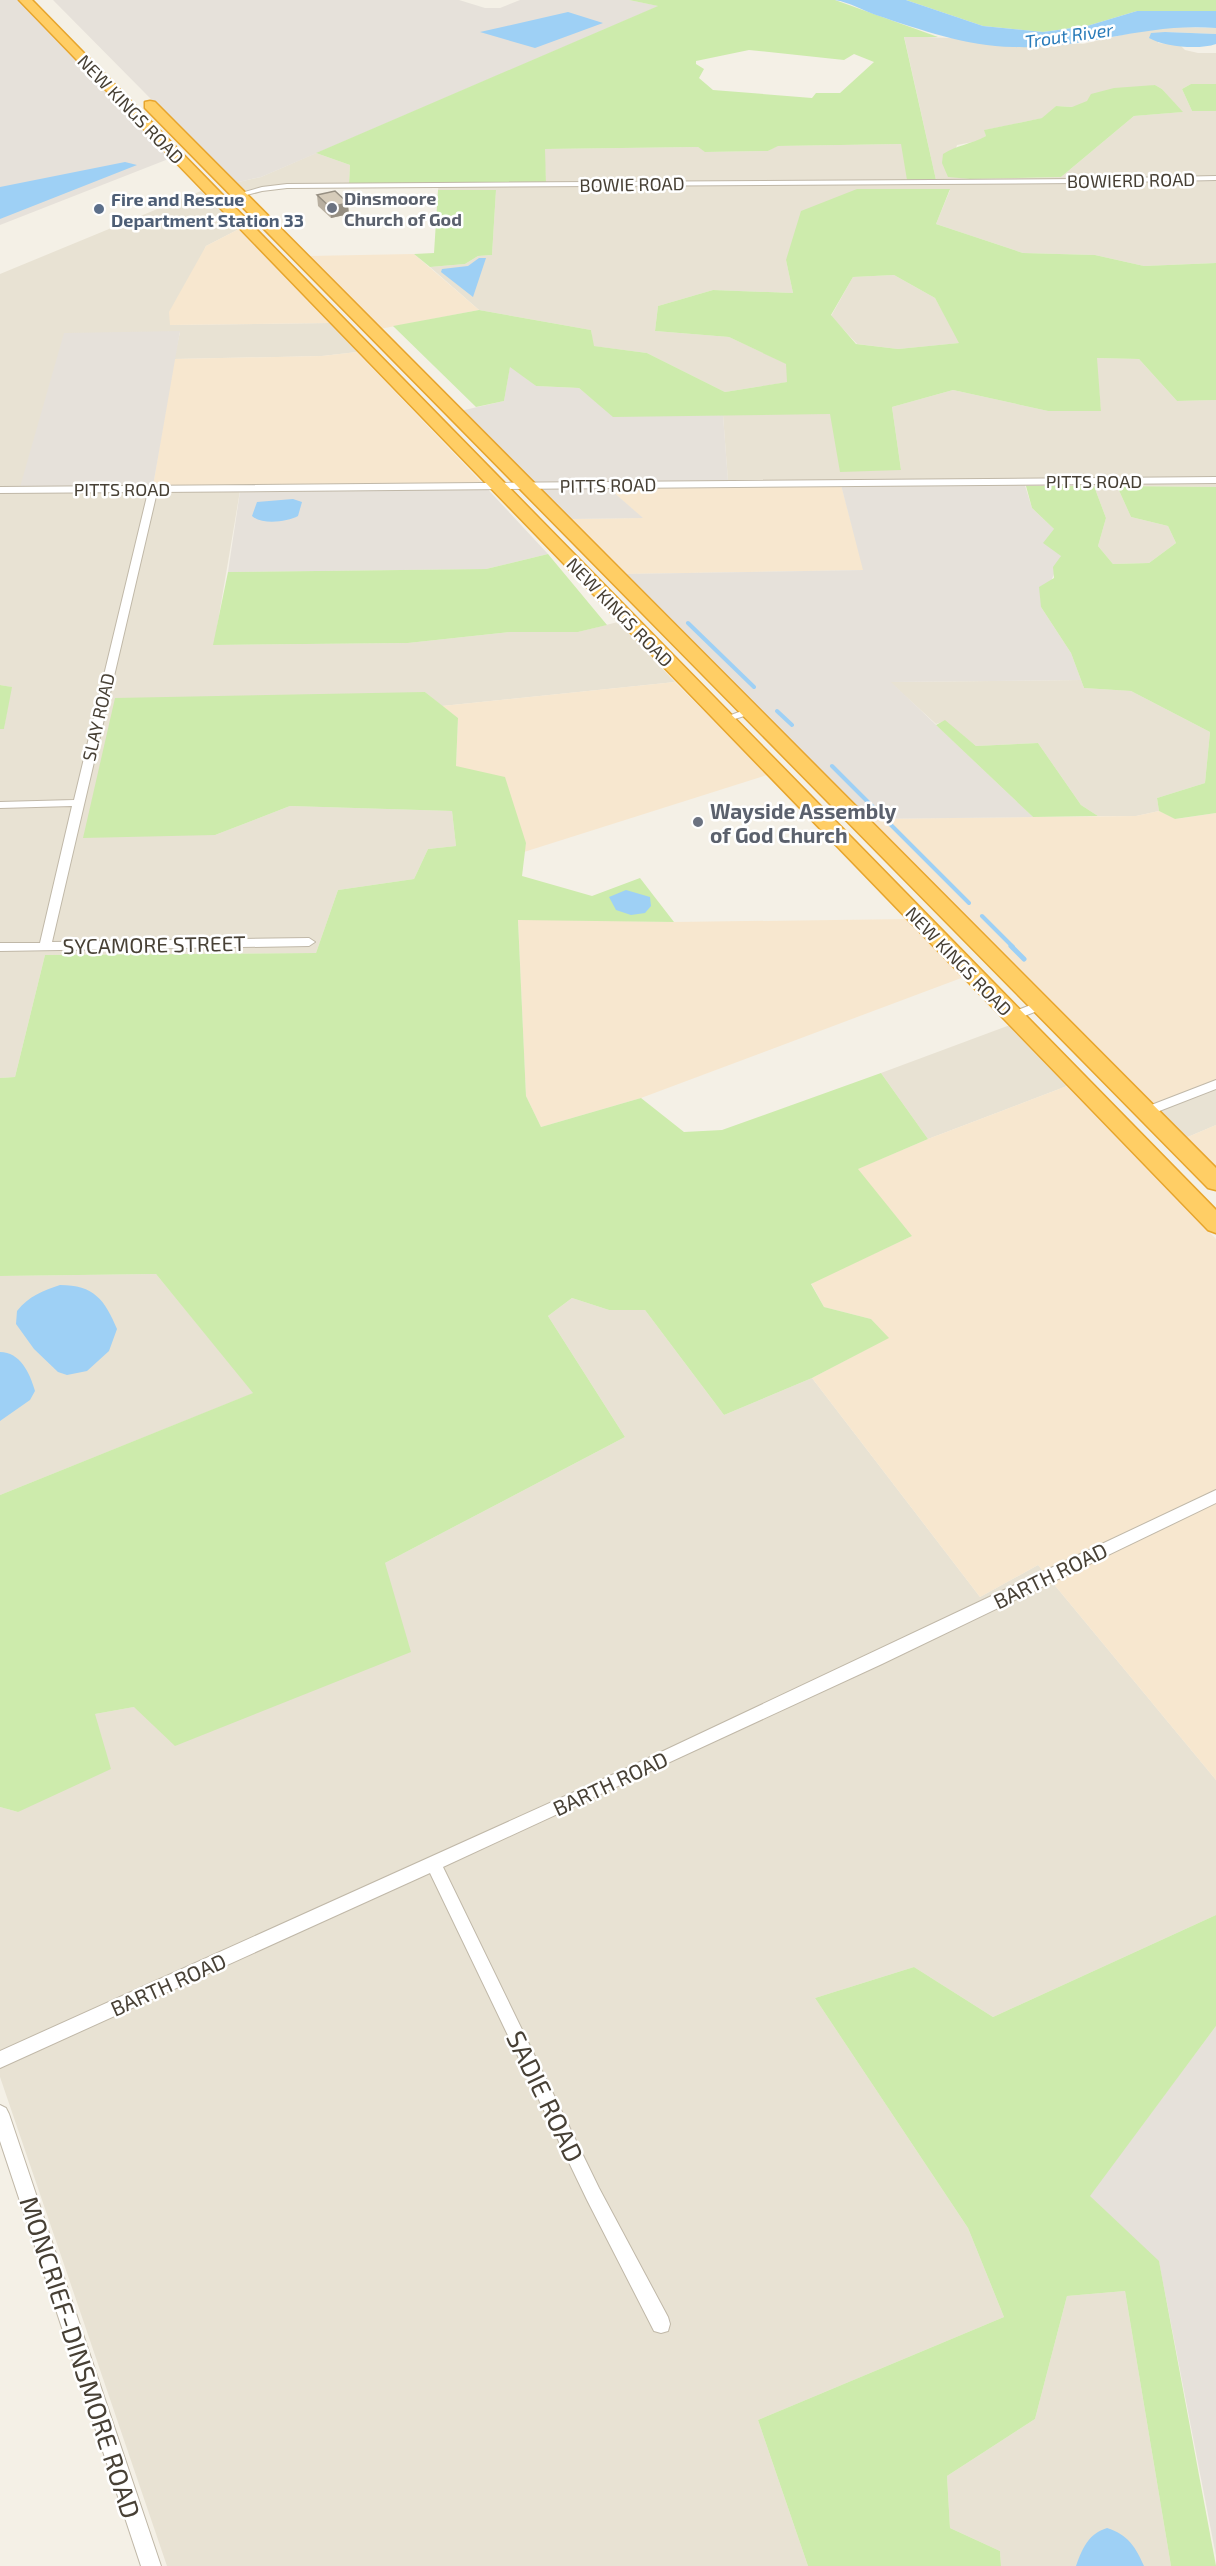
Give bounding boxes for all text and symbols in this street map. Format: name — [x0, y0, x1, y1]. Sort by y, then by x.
water label: Trout River — [1023, 18, 1115, 52]
street label: NEW KINGS ROAD — [73, 50, 189, 168]
street label: BOWIERD ROAD — [1067, 168, 1195, 192]
street label: BOWIE ROAD — [579, 172, 685, 196]
place label: Dinsmoore Church of God — [344, 187, 462, 230]
place label: Fire and Rescue Department Station 33 — [111, 188, 304, 231]
marker: Dinsmoore Church of God — [325, 201, 339, 215]
marker: Fire and Rescue Department Station 33 — [92, 202, 106, 216]
street label: PITTS ROAD — [1046, 470, 1142, 492]
street label: PITTS ROAD — [560, 473, 656, 497]
street label: PITTS ROAD — [74, 478, 170, 500]
street label: NEW KINGS ROAD — [562, 553, 678, 671]
street label: SLAY ROAD — [77, 671, 119, 763]
place label: Wayside Assembly of God Church — [710, 798, 896, 847]
marker: Wayside Assembly of God Church — [691, 815, 705, 829]
street label: NEW KINGS ROAD — [901, 902, 1017, 1020]
street label: SYCAMORE STREET — [62, 930, 246, 958]
street label: BARTH ROAD — [989, 1537, 1111, 1613]
street label: BARTH ROAD — [549, 1746, 671, 1820]
street label: BARTH ROAD — [106, 1947, 230, 2021]
street label: SADIE ROAD — [501, 2025, 591, 2167]
street label: MONCRIEF-DINSMORE ROAD — [14, 2192, 148, 2522]

